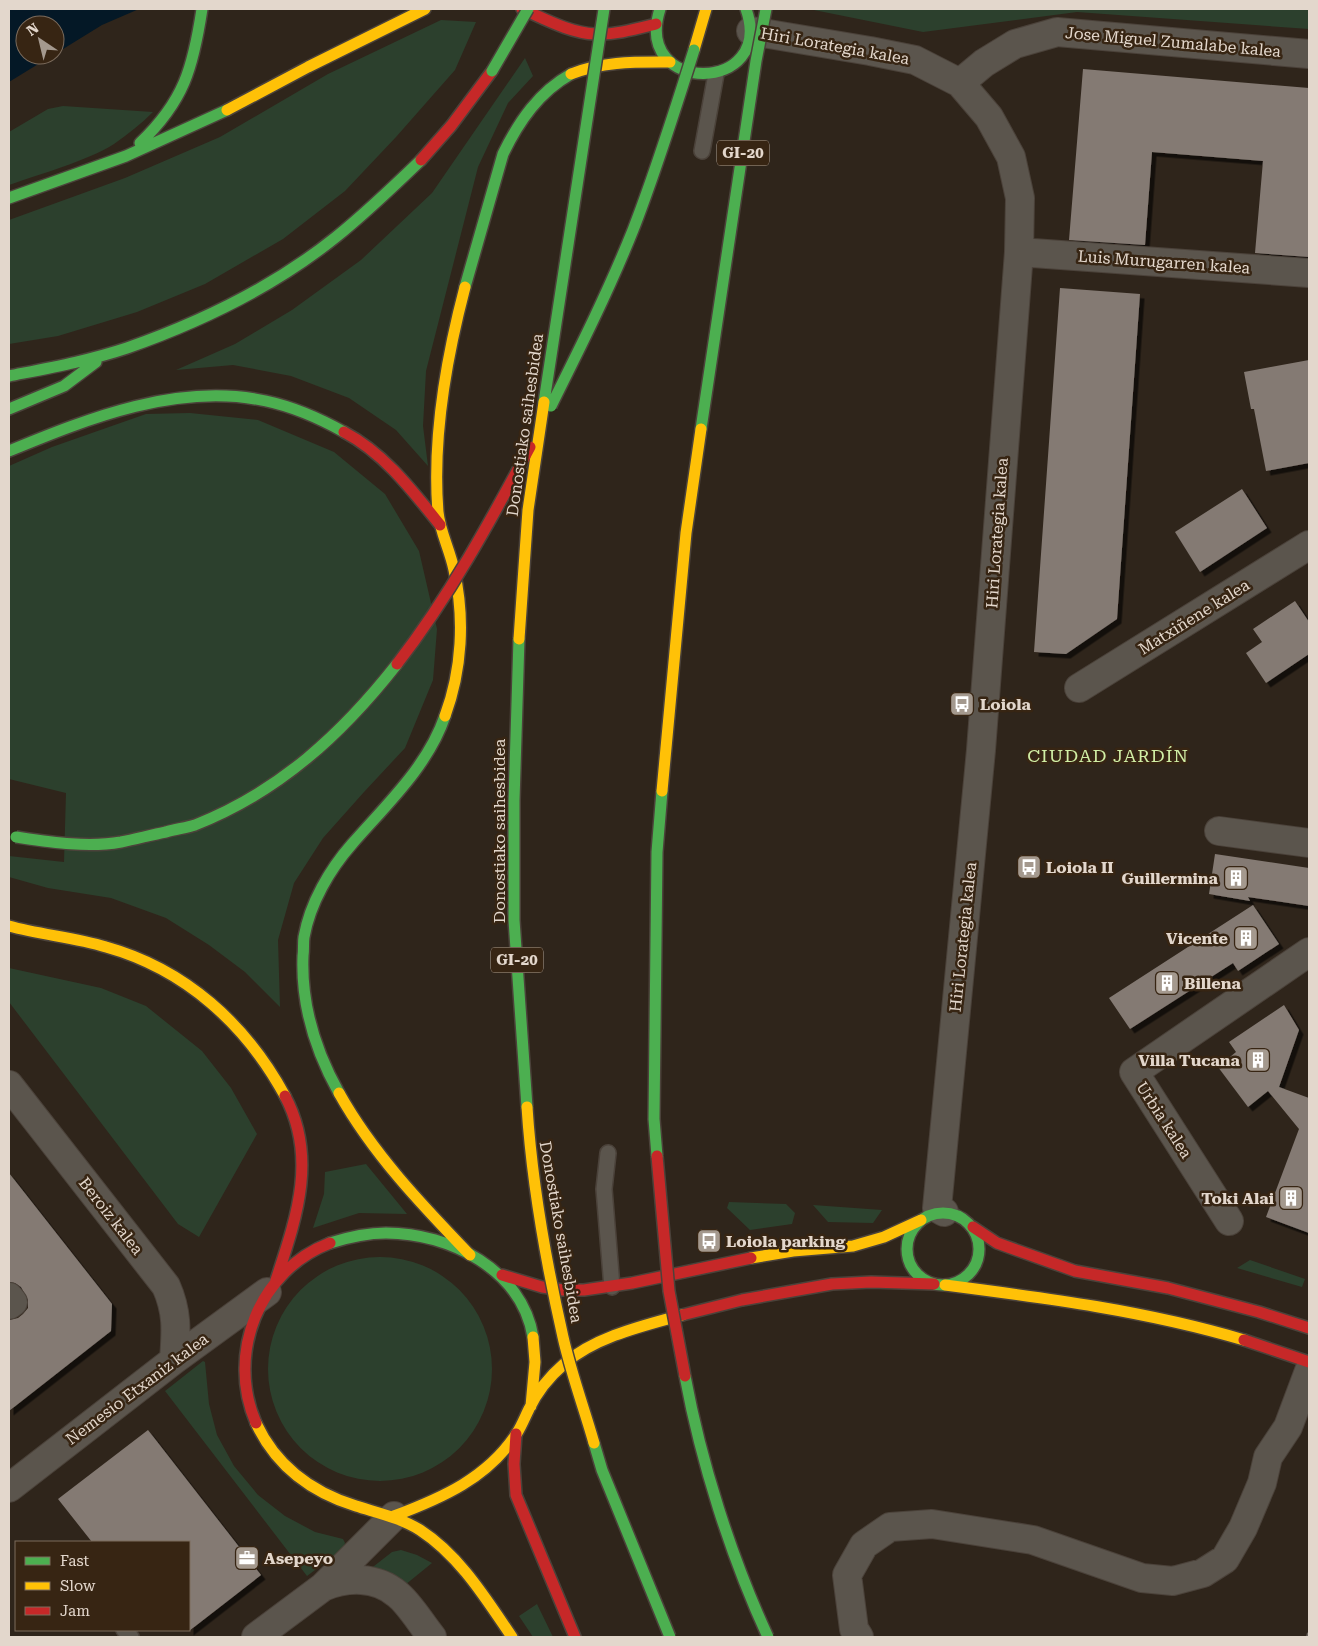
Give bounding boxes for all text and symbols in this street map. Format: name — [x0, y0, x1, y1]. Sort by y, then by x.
north arrow — [15, 15, 65, 65]
text: N — [24, 20, 42, 39]
street label: Jose Miguel Zumalabe kalea — [1064, 23, 1282, 61]
street label: Hiri Lorategia kalea — [759, 24, 911, 69]
road number: GI-20 — [717, 140, 769, 166]
street label: Luis Murugarren kalea — [1077, 247, 1251, 278]
street label: Donostiako saihesbidea — [503, 332, 547, 518]
street label: Hiri Lorategia kalea — [982, 457, 1012, 609]
street label: Matxiñene kalea — [1135, 575, 1253, 659]
bus stop icon: Loiola — [949, 691, 975, 717]
place label: Loiola — [980, 695, 1032, 714]
street label: Donostiako saihesbidea — [490, 738, 509, 923]
district label: CIUDAD JARDÍN — [1027, 745, 1189, 766]
bus stop icon: Loiola II — [1016, 854, 1042, 880]
place label: Loiola II — [1046, 858, 1114, 877]
street label: Hiri Lorategia kalea — [946, 861, 980, 1013]
building icon: Guillermina — [1223, 865, 1249, 891]
place label: Guillermina — [1122, 869, 1219, 888]
building icon: Vicente — [1233, 925, 1259, 951]
place label: Vicente — [1166, 929, 1228, 948]
road number: GI-20 — [491, 948, 543, 972]
building icon: Billena — [1154, 970, 1180, 996]
place label: Billena — [1184, 974, 1241, 993]
building icon: Villa Tucana — [1245, 1047, 1271, 1073]
place label: Villa Tucana — [1138, 1051, 1241, 1070]
street label: Urbia kalea — [1132, 1078, 1196, 1162]
street label: Donostiako saihesbidea — [536, 1140, 586, 1325]
street label: Beroiz kalea — [75, 1173, 147, 1259]
building icon: Toki Alai — [1278, 1185, 1304, 1211]
place label: Toki Alai — [1201, 1189, 1275, 1208]
bus stop icon: Loiola parking — [696, 1228, 722, 1254]
place label: Loiola parking — [726, 1232, 845, 1251]
street label: Nemesio Etxaniz kalea — [62, 1329, 212, 1449]
legend — [15, 1541, 190, 1631]
office icon: Asepeyo — [234, 1545, 260, 1571]
place label: Asepeyo — [264, 1549, 333, 1568]
text: Fast — [60, 1552, 90, 1570]
text: Slow — [60, 1577, 96, 1595]
text: Jam — [60, 1602, 90, 1620]

